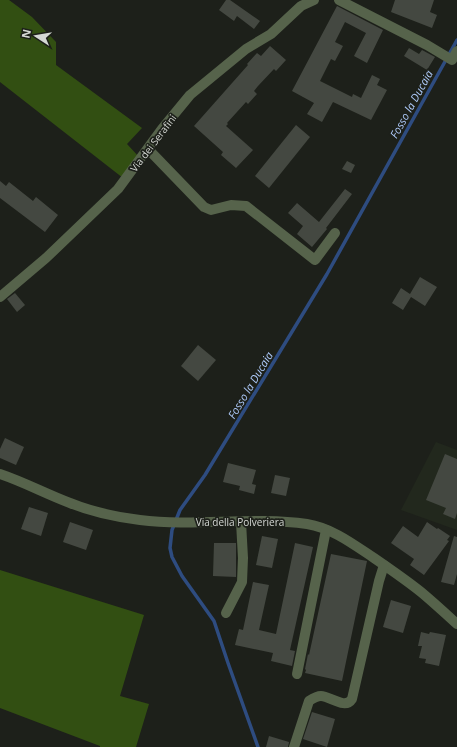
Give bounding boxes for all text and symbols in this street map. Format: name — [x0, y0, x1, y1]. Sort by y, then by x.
north arrow — [16, 16, 56, 56]
text: N — [17, 28, 34, 40]
water label: Fosso la Ducaia — [386, 67, 436, 141]
street label: Via dei Serafini — [127, 111, 179, 175]
water label: Fosso la Ducaia — [224, 349, 276, 421]
street label: Via della Polveriera — [196, 515, 284, 529]

